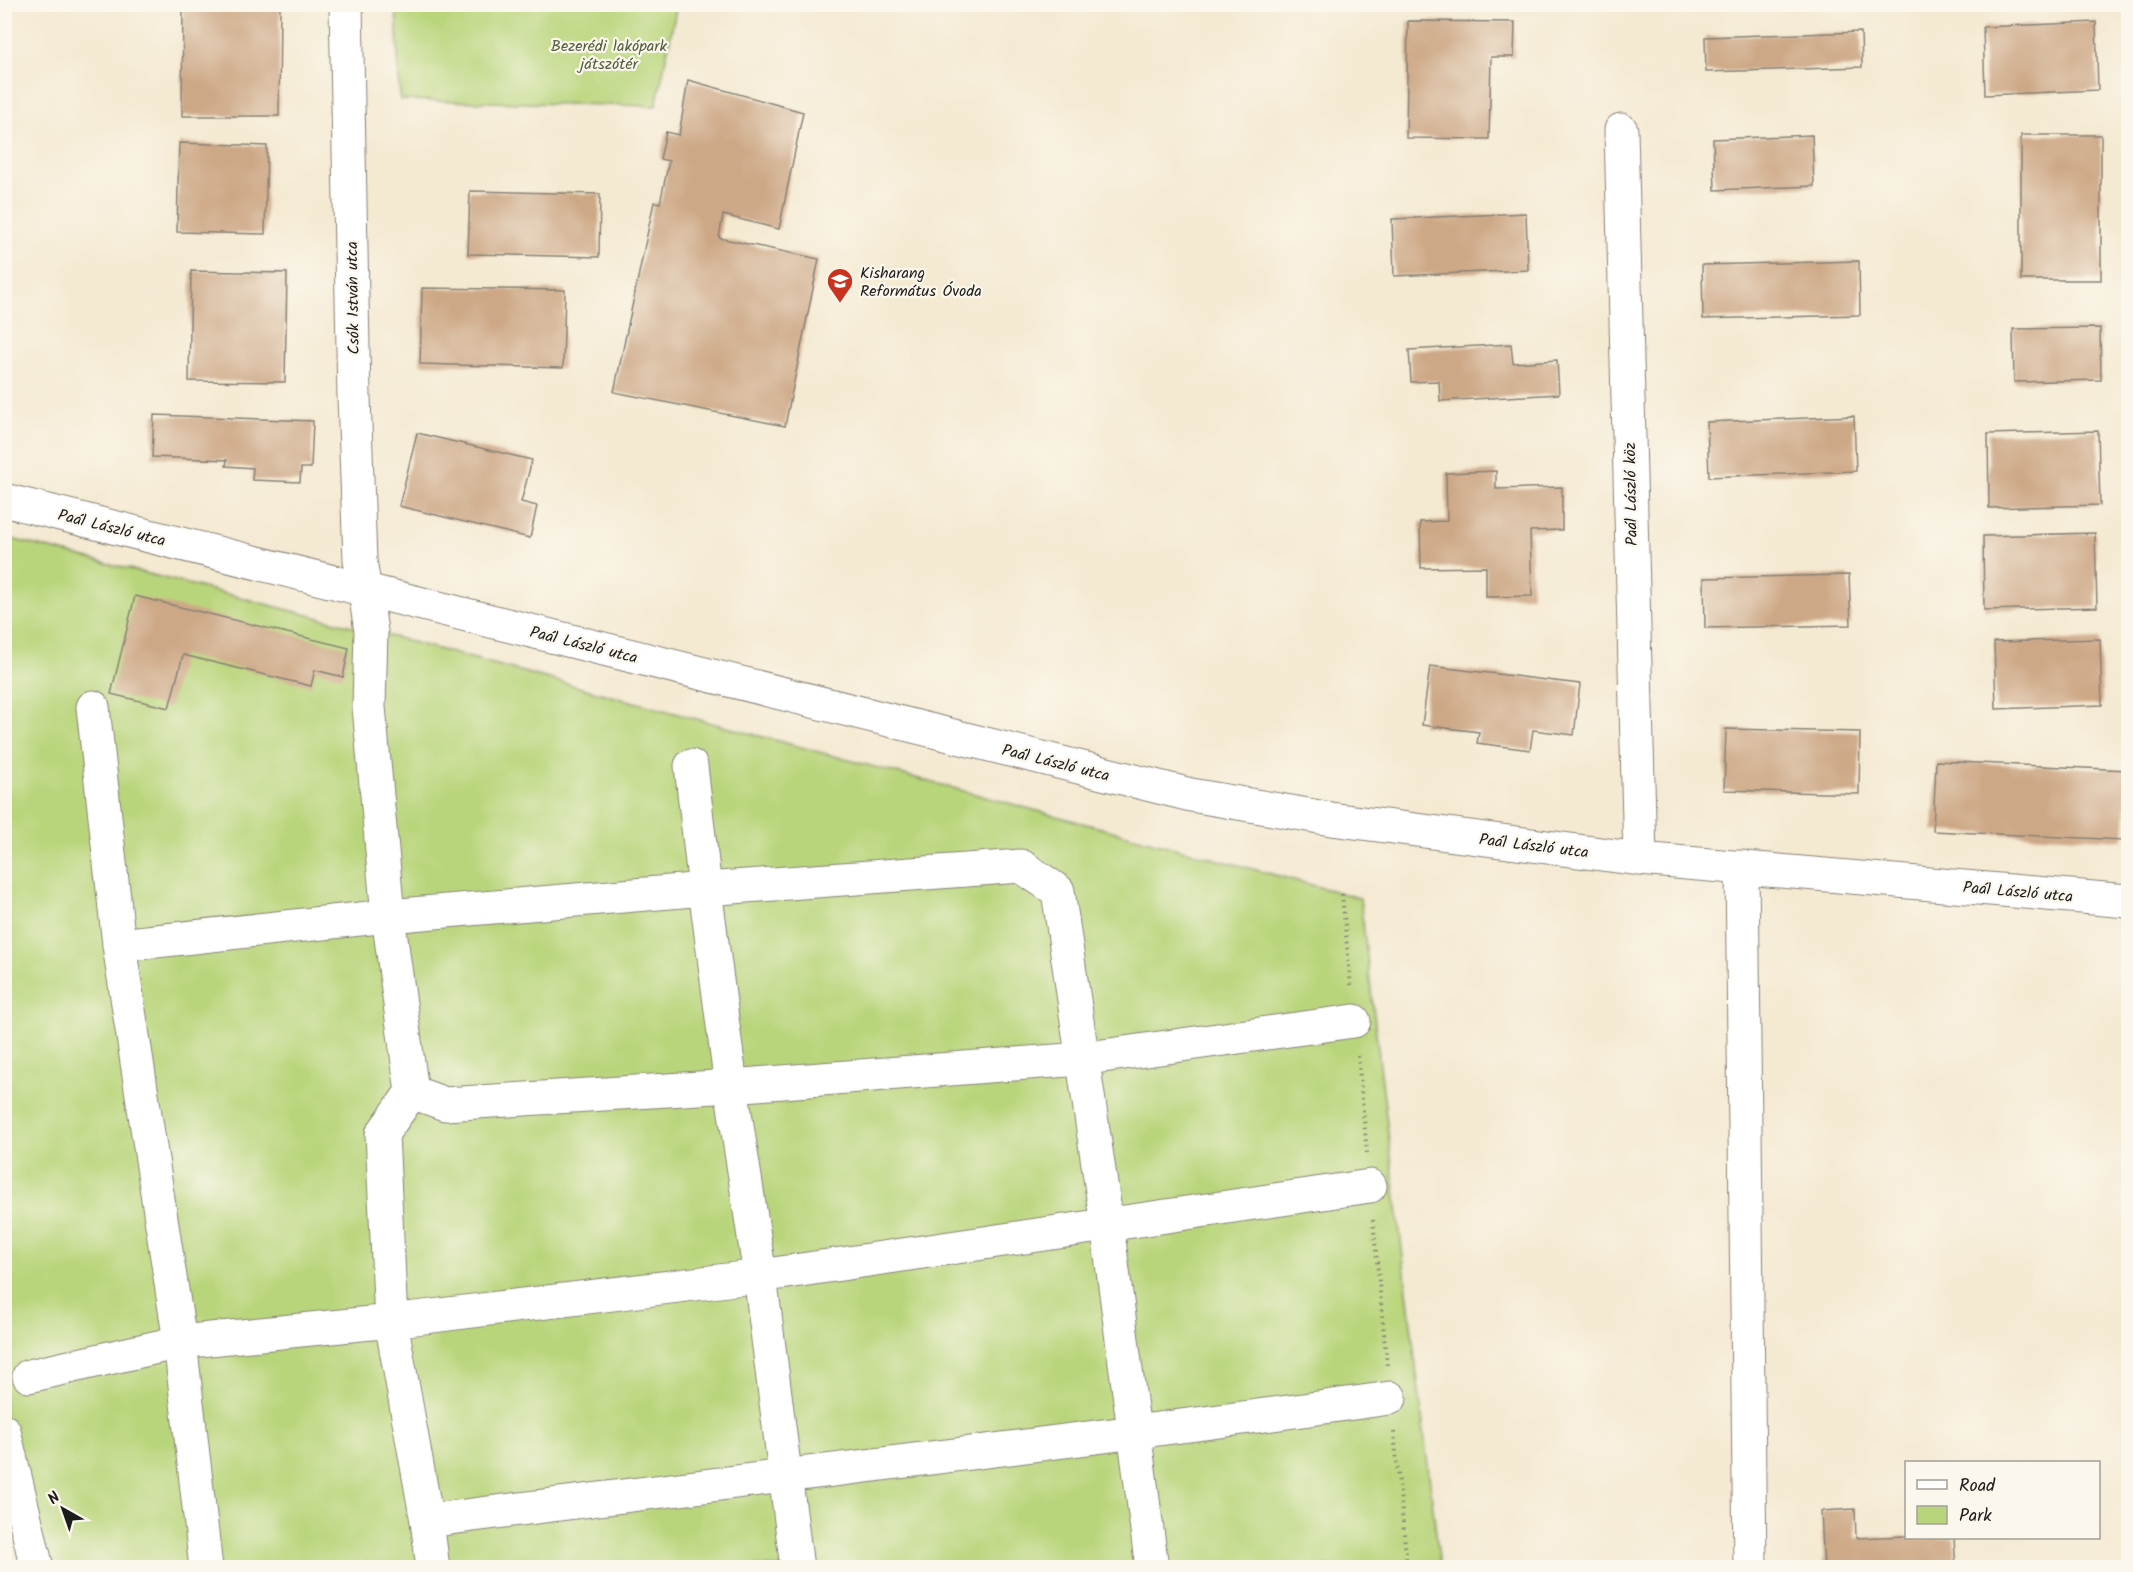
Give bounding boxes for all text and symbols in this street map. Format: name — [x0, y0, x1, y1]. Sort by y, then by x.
park label: Bezerédi lakópark játszótér — [551, 34, 668, 77]
street label: Csók István utca — [340, 241, 367, 355]
place label: Kisharang Református Óvoda — [860, 261, 982, 304]
school or university icon: Kisharang Református Óvoda — [825, 266, 855, 304]
street label: Paál László köz — [1618, 442, 1645, 546]
street label: Paál László utca — [55, 503, 168, 554]
street label: Paál László utca — [527, 620, 640, 671]
street label: Paál László utca — [999, 738, 1112, 789]
street label: Paál László utca — [1478, 827, 1590, 866]
street label: Paál László utca — [1962, 875, 2074, 910]
legend — [1905, 1461, 2100, 1539]
text: Road — [1959, 1472, 1996, 1501]
north arrow — [33, 1479, 93, 1539]
text: N — [42, 1486, 66, 1511]
text: Park — [1959, 1502, 1992, 1531]

